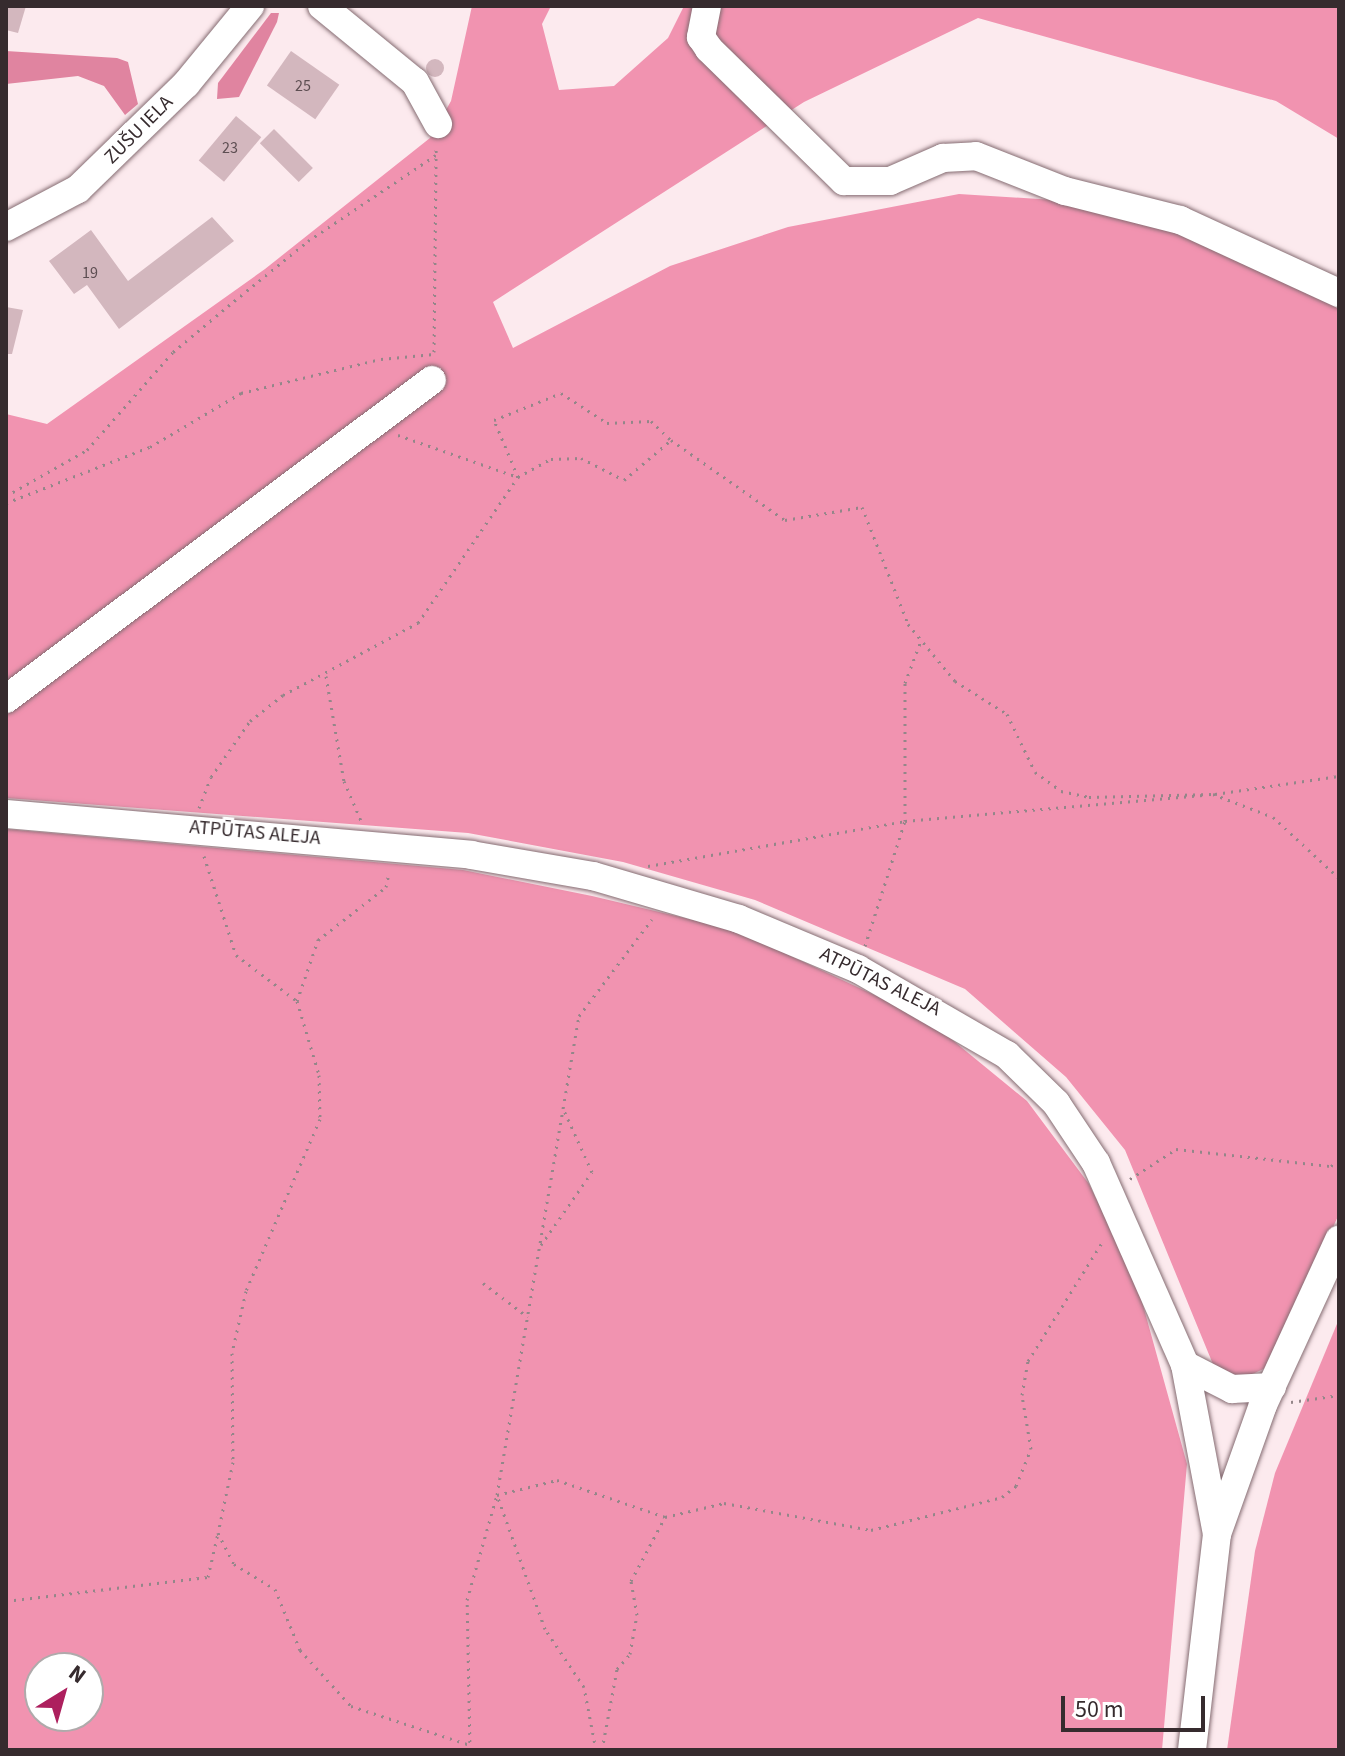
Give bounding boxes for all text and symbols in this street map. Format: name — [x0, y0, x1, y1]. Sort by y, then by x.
house number: 25 — [295, 76, 311, 96]
street label: ZUŠU IELA — [100, 91, 178, 169]
house number: 23 — [222, 138, 238, 158]
house number: 19 — [82, 263, 98, 283]
street label: ATPŪTAS ALEJA — [188, 815, 322, 851]
street label: ATPŪTAS ALEJA — [816, 942, 944, 1022]
north arrow — [24, 1652, 104, 1732]
text: N — [62, 1657, 93, 1692]
scale bar — [1065, 1680, 1209, 1730]
text: 50 m — [1075, 1692, 1124, 1727]

